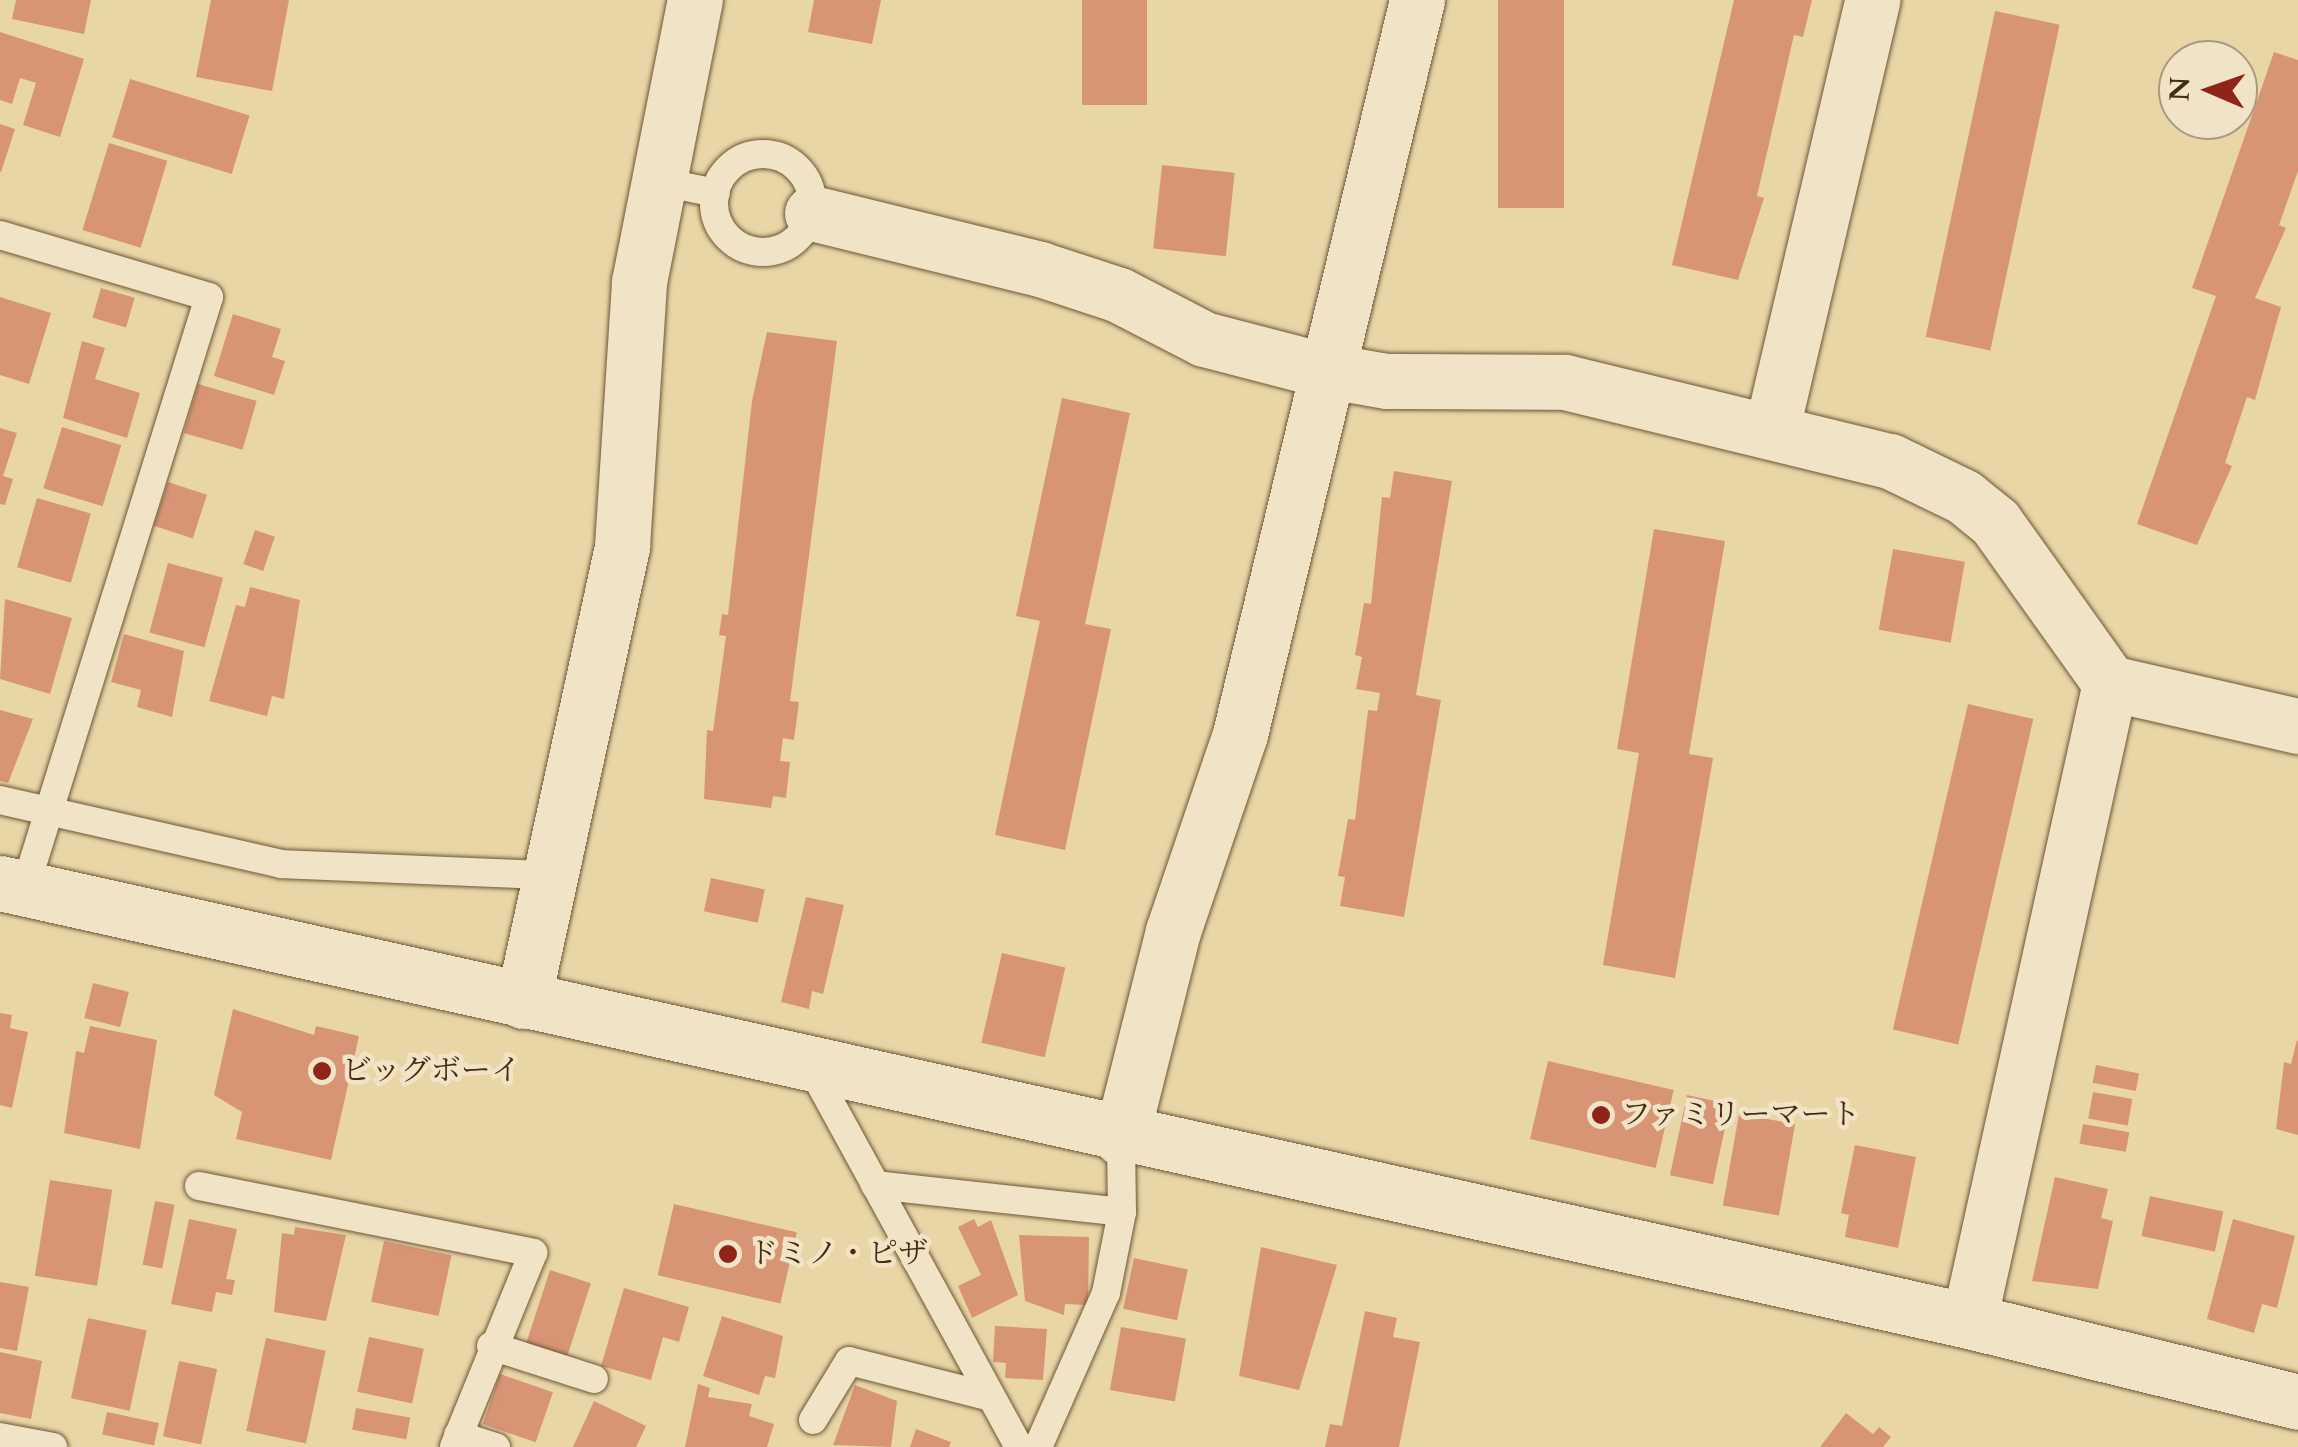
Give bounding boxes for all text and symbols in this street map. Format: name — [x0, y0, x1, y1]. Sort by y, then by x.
north arrow — [2158, 40, 2258, 140]
text: N — [2161, 76, 2199, 102]
place label: ビッグボーイ — [342, 1053, 522, 1089]
marker: ビッグボーイ — [311, 1060, 333, 1082]
place label: ファミリーマート — [1621, 1097, 1861, 1133]
marker: ファミリーマート — [1590, 1104, 1612, 1126]
place label: ドミノ・ピザ — [748, 1236, 928, 1272]
marker: ドミノ・ピザ — [717, 1243, 739, 1265]

